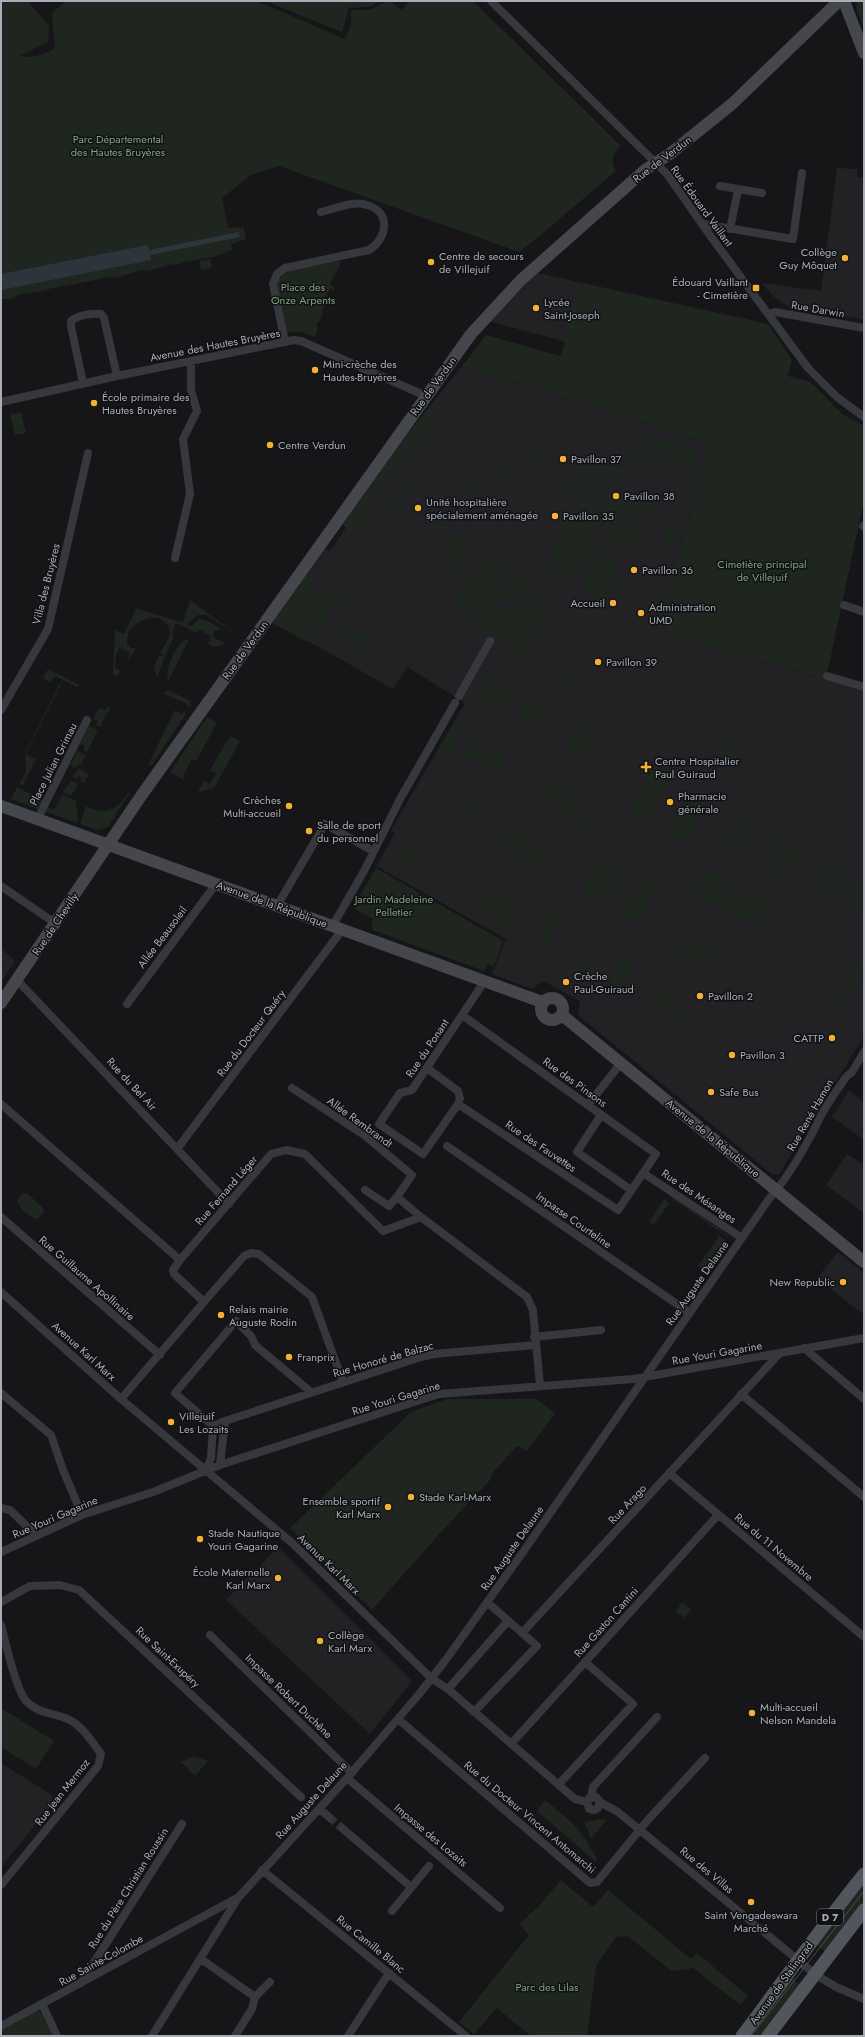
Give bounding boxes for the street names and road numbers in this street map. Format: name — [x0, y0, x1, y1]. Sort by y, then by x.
street label: Rue de Verdun — [629, 132, 695, 186]
street label: Rue Édouard Vaillant — [667, 162, 737, 250]
street label: Rue Darwin — [790, 296, 846, 322]
street label: Avenue des Hautes Bruyères — [149, 324, 282, 365]
street label: Rue de Verdun — [406, 353, 460, 419]
street label: Villa des Bruyères — [28, 541, 64, 626]
street label: Rue de Verdun — [218, 617, 272, 683]
street label: Place Julian Grimau — [25, 720, 81, 808]
street label: Avenue de la République — [214, 876, 330, 932]
street label: Rue de Chevilly — [28, 889, 82, 959]
street label: Allée Beausoleil — [133, 903, 191, 971]
street label: Rue du Docteur Quéry — [213, 986, 289, 1080]
street label: Rue du Ponant — [402, 1015, 453, 1080]
street label: Rue des Pinsons — [540, 1053, 611, 1111]
street label: Rue du Bel Air — [103, 1054, 161, 1114]
street label: Rue René Hamon — [783, 1076, 837, 1154]
street label: Allée Rembrandt — [324, 1093, 396, 1151]
street label: Avenue de la République — [662, 1095, 764, 1181]
street label: Rue des Fauvettes — [502, 1116, 580, 1176]
street label: Rue Fernand Léger — [191, 1151, 261, 1229]
street label: Rue des Mésanges — [658, 1165, 740, 1227]
street label: Impasse Courteline — [533, 1188, 615, 1252]
street label: Rue Guillaume Apollinaire — [36, 1232, 139, 1324]
street label: Rue Auguste Delaune — [662, 1237, 732, 1329]
street label: Avenue Karl Marx — [48, 1318, 120, 1384]
street label: Rue Honoré de Balzac — [331, 1337, 435, 1381]
street label: Rue Youri Gagarine — [671, 1337, 764, 1369]
street label: Rue Youri Gagarine — [350, 1377, 442, 1419]
street label: Rue Arago — [604, 1480, 650, 1528]
street label: Rue Youri Gagarine — [10, 1492, 100, 1542]
street label: Rue Auguste Delaune — [477, 1502, 547, 1594]
street label: Rue du 11 Novembre — [731, 1509, 817, 1585]
street label: Avenue Karl Marx — [294, 1530, 364, 1598]
street label: Rue Gaston Cantini — [570, 1583, 642, 1661]
street label: Rue Saint-Exupéry — [132, 1623, 204, 1691]
street label: Impasse Robert Duchêne — [242, 1650, 336, 1742]
street label: Rue Jean Mermoz — [31, 1755, 93, 1829]
street label: Rue Auguste Delaune — [272, 1757, 351, 1843]
street label: Rue du Docteur Vincent Antomarchi — [461, 1757, 599, 1877]
street label: Impasse des Lozaits — [391, 1799, 472, 1871]
street label: Rue du Père Christian Roussin — [84, 1824, 172, 1952]
street label: Rue des Villas — [677, 1843, 738, 1898]
road number: D 7 — [817, 1909, 843, 1925]
street label: Rue Camille Blanc — [333, 1911, 409, 1977]
street label: Rue Sainte-Colombe — [56, 1930, 146, 1990]
street label: Avenue de Stalingrad — [745, 1938, 817, 2028]

